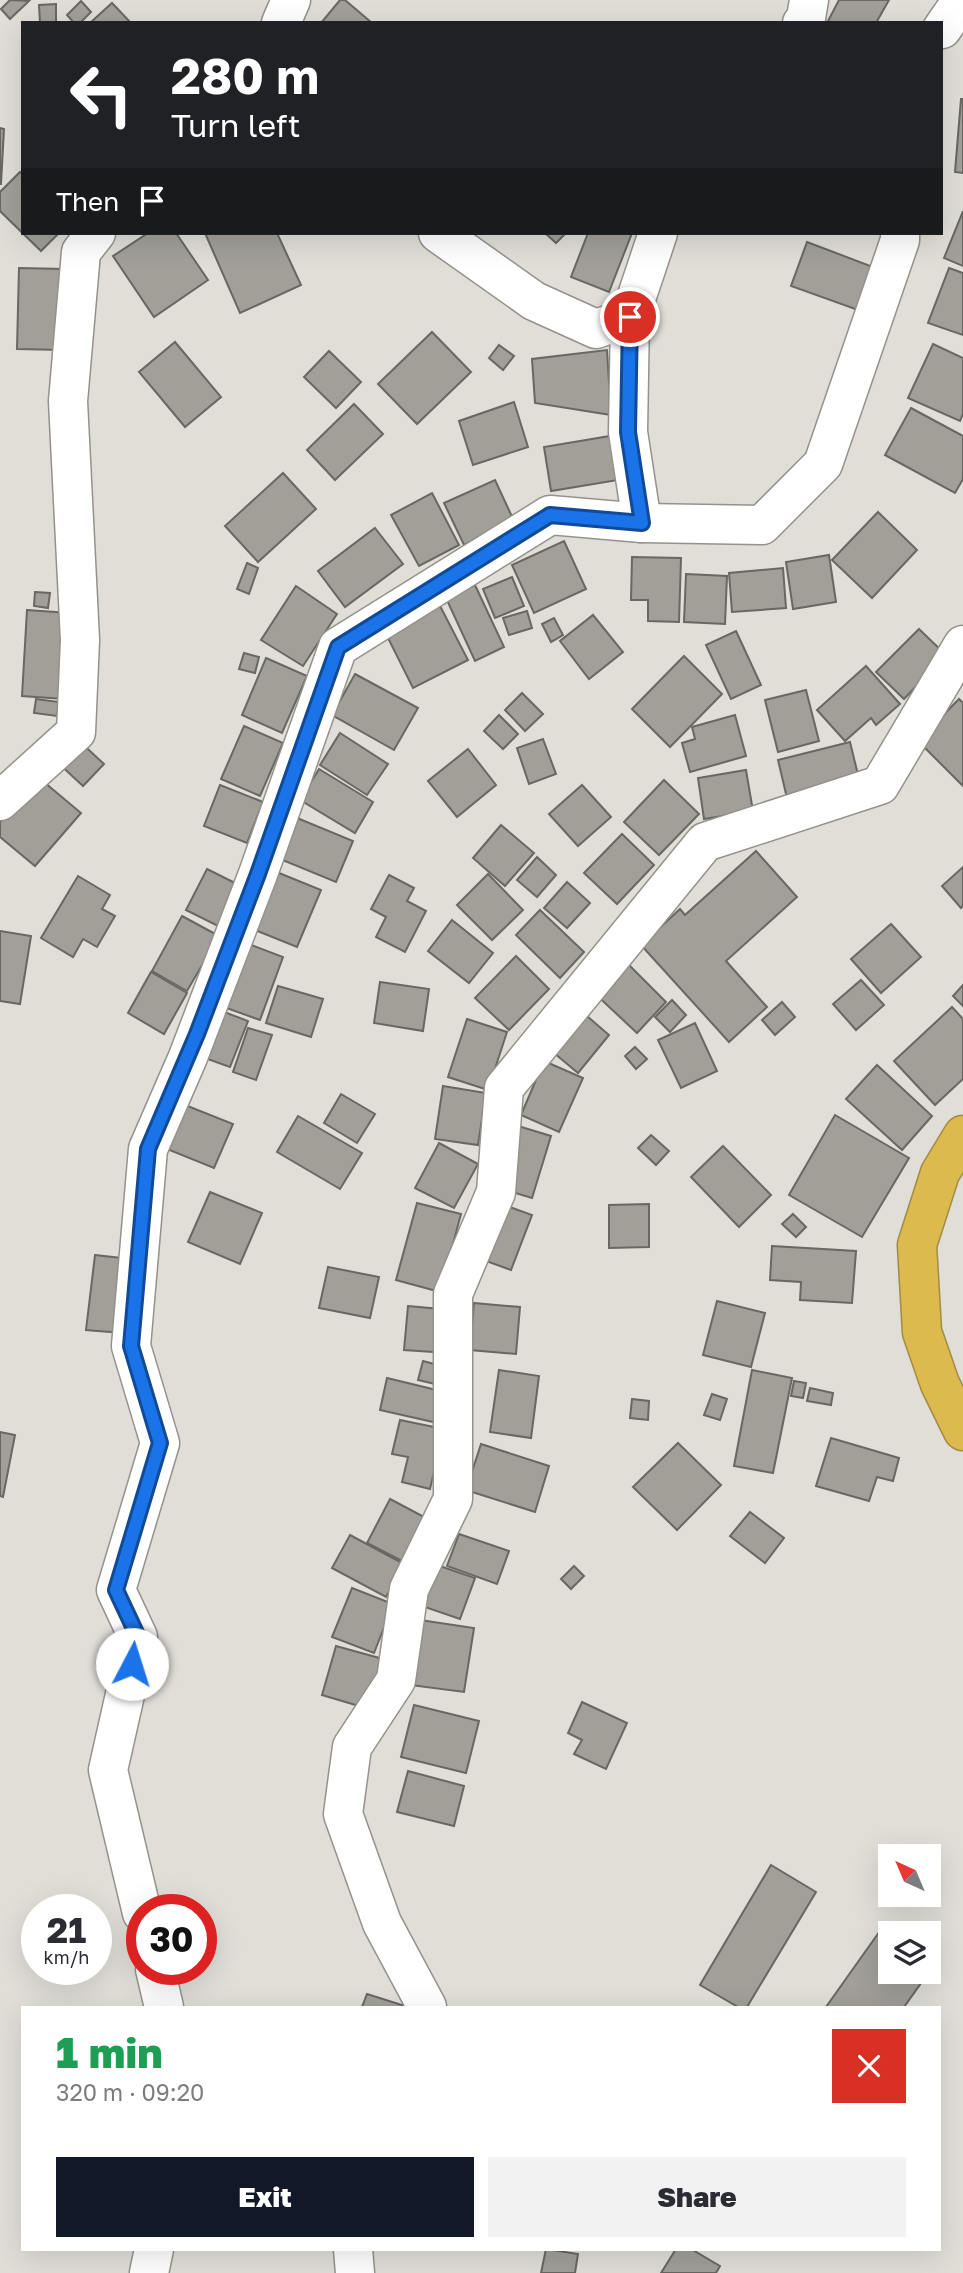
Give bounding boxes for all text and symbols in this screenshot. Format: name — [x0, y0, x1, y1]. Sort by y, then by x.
text: 280 m — [171, 46, 319, 105]
icon: left — [56, 49, 147, 140]
text: Turn left — [171, 106, 300, 144]
icon: arrive — [133, 182, 171, 220]
text: Then — [56, 186, 119, 217]
pin — [600, 287, 660, 347]
icon: arrive — [611, 298, 649, 336]
position arrow — [95, 1627, 169, 1701]
north arrow — [878, 1844, 942, 1908]
map controls — [878, 1844, 941, 1984]
speed limit sign: 30 — [126, 1894, 217, 1985]
text: 21 — [47, 1909, 86, 1951]
button: layers — [878, 1921, 941, 1984]
text: km/h — [44, 1946, 89, 1968]
text: 1 min — [56, 2027, 163, 2077]
button: close — [832, 2029, 906, 2103]
text: 320 m · 09:20 — [56, 2078, 204, 2106]
button: Exit — [56, 2157, 474, 2237]
button: Share — [488, 2157, 906, 2237]

